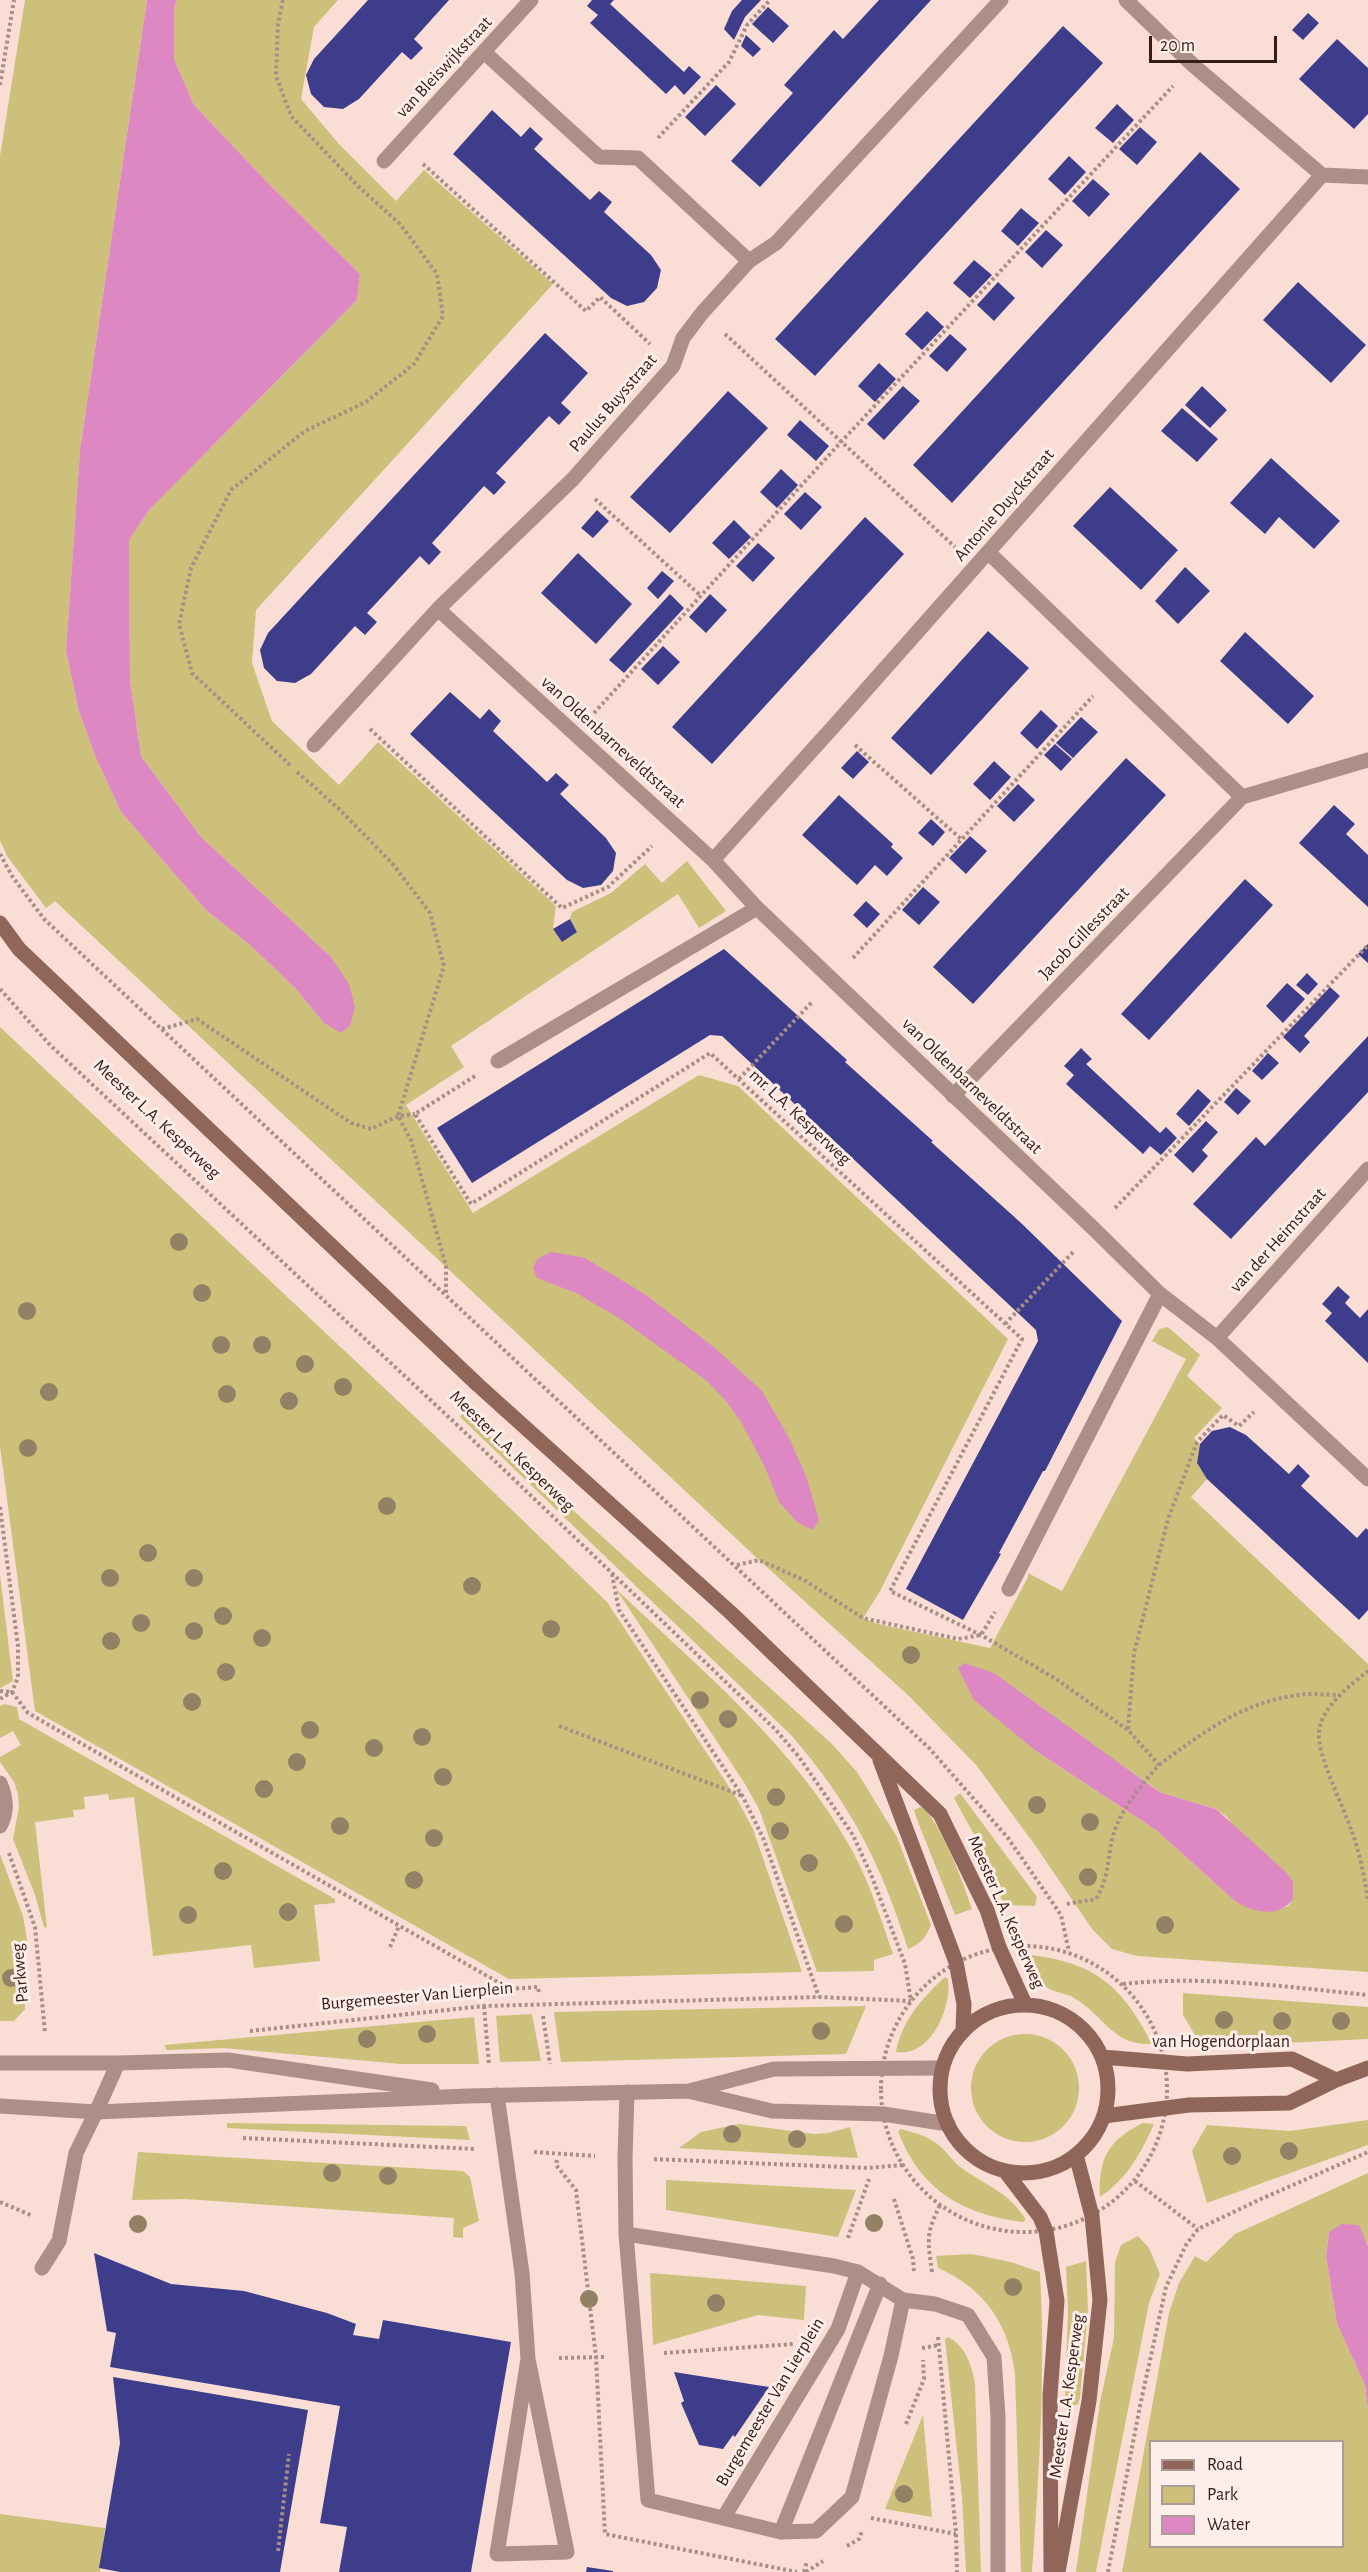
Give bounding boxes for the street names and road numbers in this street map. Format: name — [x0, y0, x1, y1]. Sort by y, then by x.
street label: van Bleiswijkstraat — [391, 12, 497, 122]
street label: Paulus Buysstraat — [564, 349, 662, 457]
street label: Antonie Duyckstraat — [949, 444, 1059, 566]
street label: van Oldenbarneveldtstraat — [536, 671, 690, 813]
street label: Jacob Gillesstraat — [1034, 882, 1134, 984]
street label: van Oldenbarneveldtstraat — [897, 1013, 1047, 1159]
street label: Meester L.A. Kesperweg — [89, 1055, 225, 1183]
street label: mr. L.A. Kesperweg — [745, 1064, 855, 1170]
street label: van der Heimstraat — [1225, 1183, 1331, 1297]
street label: Meester L.A. Kesperweg — [445, 1386, 579, 1516]
street label: Meester L.A. Kesperweg — [962, 1832, 1050, 1992]
street label: Parkweg — [7, 1942, 33, 2004]
street label: Burgemeester Van Lierplein — [320, 1977, 514, 2015]
street label: van Hogendorplaan — [1152, 2031, 1290, 2053]
street label: Meester L.A. Kesperweg — [1045, 2313, 1089, 2479]
street label: Burgemeester Van Lierplein — [711, 2314, 829, 2490]

